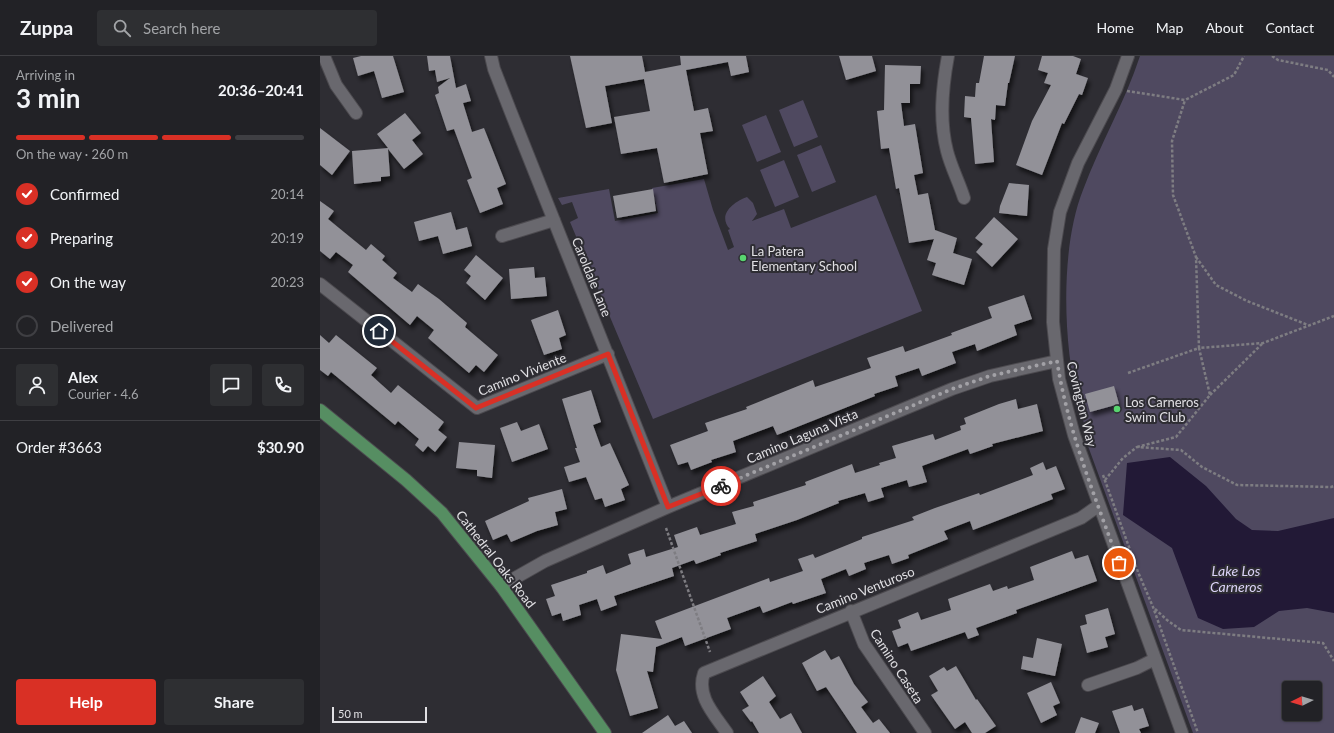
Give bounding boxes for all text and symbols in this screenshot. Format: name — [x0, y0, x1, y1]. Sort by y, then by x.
search box — [97, 10, 377, 46]
text: Zuppa — [20, 16, 73, 39]
icon: search — [111, 17, 133, 39]
text: Search here — [143, 19, 220, 37]
text: Home — [1096, 19, 1134, 36]
text: Map — [1156, 19, 1183, 36]
text: About — [1205, 19, 1243, 36]
text: Contact — [1265, 19, 1314, 36]
text: Arriving in — [16, 67, 75, 83]
text: 20:36–20:41 — [218, 81, 304, 99]
text: 3 min — [16, 82, 80, 114]
text: On the way · 260 m — [16, 146, 128, 162]
icon: check — [16, 183, 38, 205]
text: Confirmed — [50, 185, 119, 203]
text: 20:14 — [271, 186, 304, 202]
icon: check — [16, 227, 38, 249]
text: Preparing — [50, 229, 113, 247]
text: 20:19 — [271, 230, 304, 246]
street label: Caroldale Lane — [569, 235, 615, 319]
place label: La Patera Elementary School — [751, 243, 857, 274]
marker: La Patera Elementary School — [738, 253, 748, 263]
icon: check — [16, 271, 38, 293]
text: On the way — [50, 273, 126, 291]
text: 20:23 — [271, 274, 304, 290]
pin — [362, 314, 396, 348]
text: Delivered — [50, 317, 113, 335]
icon: home — [368, 320, 390, 342]
street label: Camino Viviente — [476, 349, 569, 399]
street label: Covington Way — [1064, 360, 1100, 449]
button: person — [16, 364, 58, 406]
button: chat — [210, 364, 252, 406]
button: phone — [262, 364, 304, 406]
text: Alex — [68, 368, 98, 386]
text: Courier · 4.6 — [68, 386, 139, 402]
place label: Los Carneros Swim Club — [1125, 394, 1199, 425]
marker: Los Carneros Swim Club — [1112, 404, 1122, 414]
street label: Camino Laguna Vista — [744, 405, 860, 467]
text: Order #3663 — [16, 438, 102, 456]
text: $30.90 — [257, 438, 304, 456]
courier — [701, 466, 741, 506]
icon: bike — [710, 475, 732, 497]
street label: Cathedral Oaks Road — [453, 507, 539, 611]
pin — [1102, 546, 1136, 580]
icon: bag — [1108, 552, 1130, 574]
water label: Lake Los Carneros — [1210, 562, 1262, 595]
street label: Camino Venturoso — [813, 563, 917, 617]
street label: Camino Caseta — [867, 626, 927, 706]
button: Help — [16, 679, 156, 725]
button: Share — [164, 679, 304, 725]
north arrow — [1282, 681, 1322, 721]
map controls — [1282, 681, 1322, 721]
scale bar — [332, 705, 427, 724]
text: 50 m — [338, 707, 363, 720]

